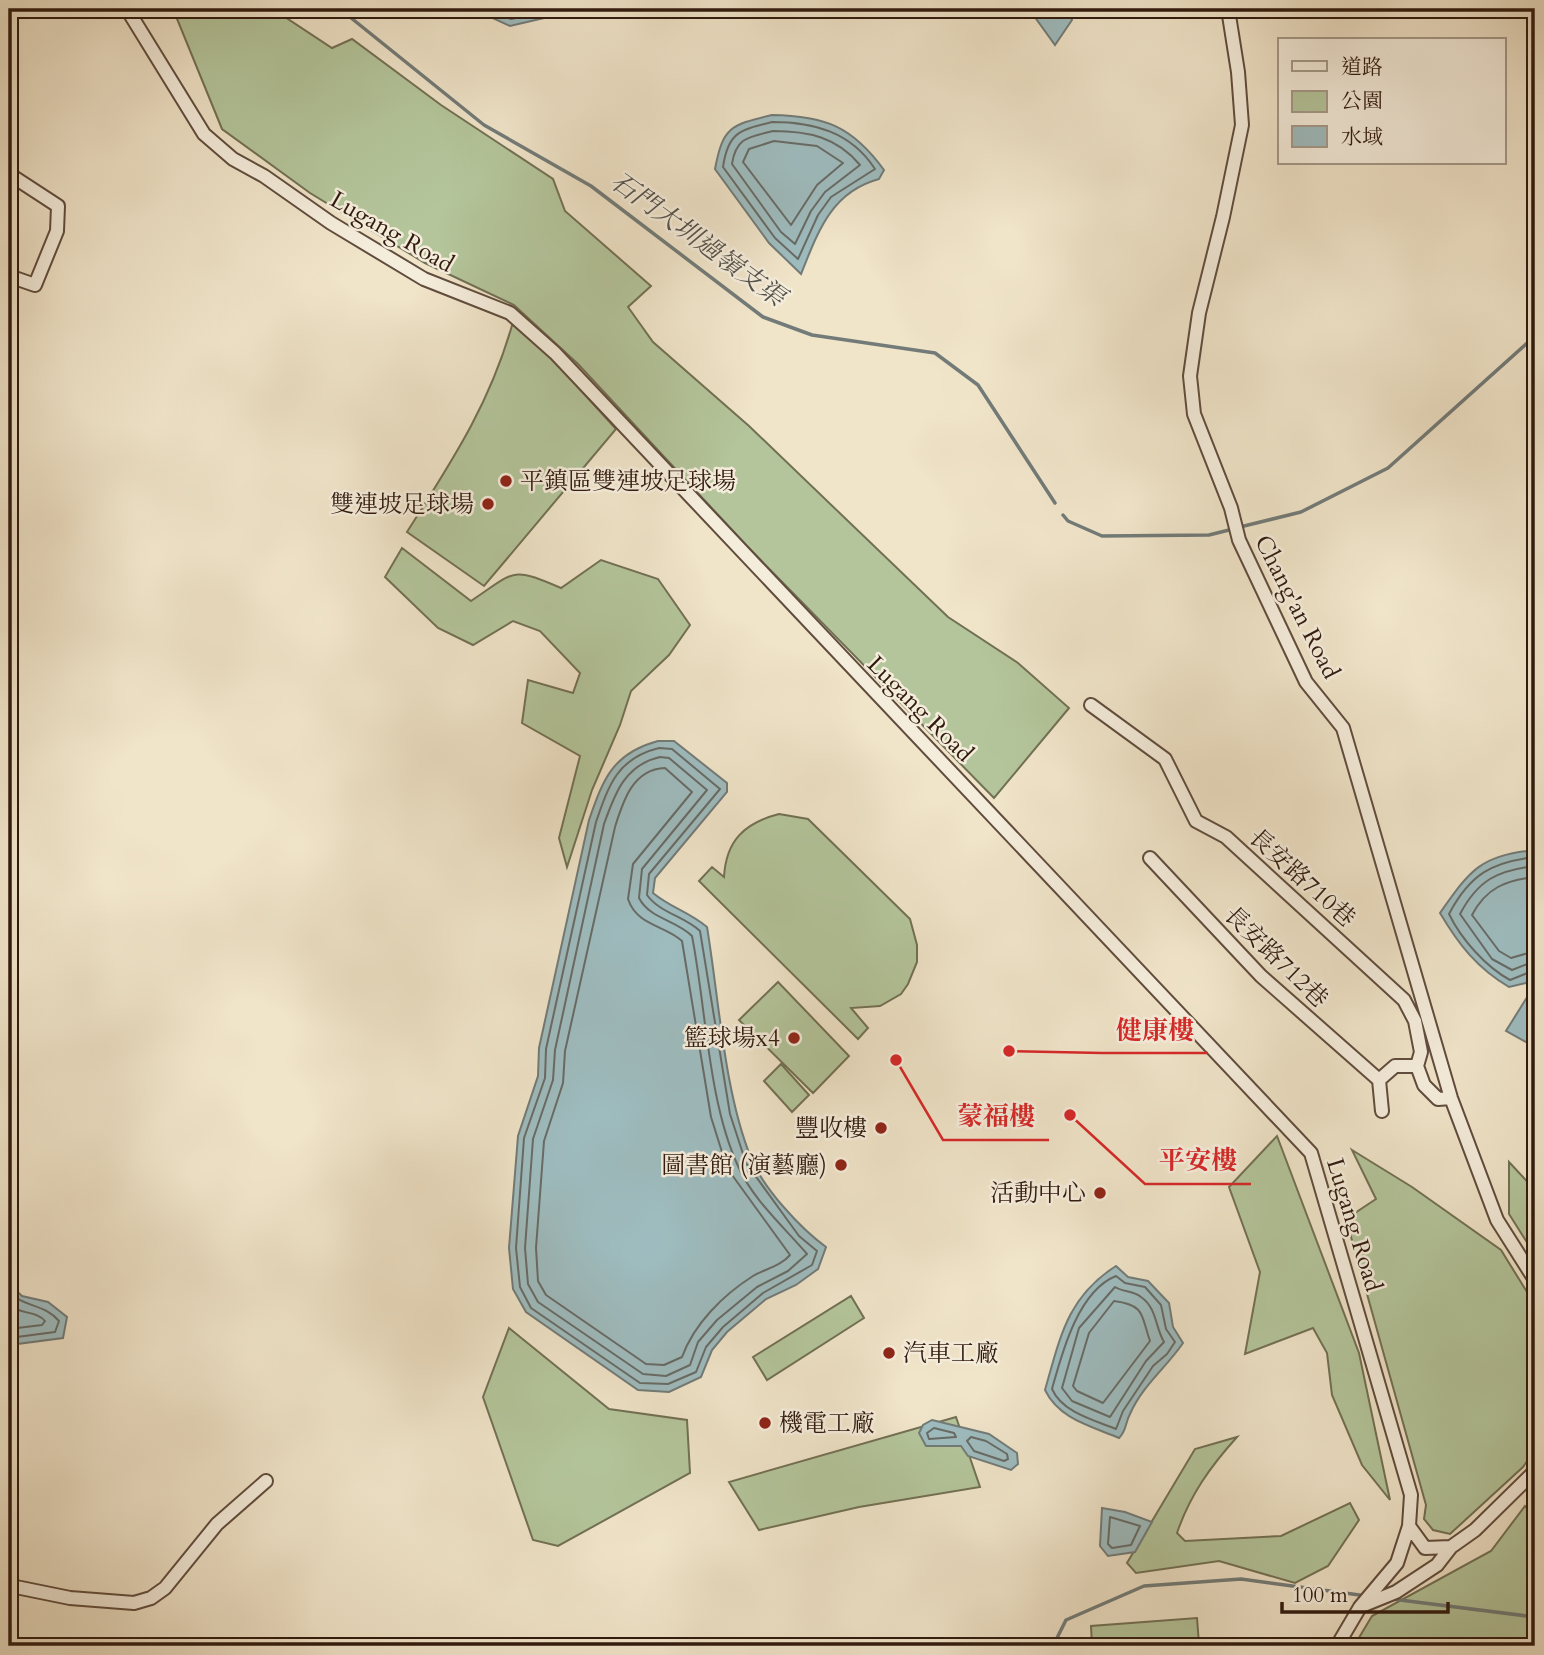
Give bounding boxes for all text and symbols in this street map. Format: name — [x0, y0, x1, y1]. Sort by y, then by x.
legend — [1278, 38, 1506, 164]
text: 道路 — [1341, 53, 1383, 82]
text: 公園 — [1341, 87, 1383, 116]
text: 水域 — [1341, 123, 1383, 152]
water label: 石門大圳過嶺支渠 — [604, 164, 795, 316]
street label: Lugang Road — [324, 183, 460, 281]
place label: 平鎮區雙連坡足球場 — [520, 465, 736, 498]
marker: 平鎮區雙連坡足球場 — [498, 473, 514, 489]
place label: 雙連坡足球場 — [330, 488, 474, 521]
marker: 雙連坡足球場 — [480, 496, 496, 512]
street label: Chang'an Road — [1247, 529, 1348, 685]
street label: Lugang Road — [860, 649, 981, 770]
street label: 長安路710巷 — [1242, 821, 1362, 935]
street label: 長安路712巷 — [1217, 899, 1335, 1015]
callout: 健康樓 — [1102, 1006, 1208, 1053]
text: 健康樓 — [1116, 1013, 1194, 1048]
place label: 籃球場x4 — [684, 1022, 780, 1055]
marker: 籃球場x4 — [786, 1030, 802, 1046]
callout: 蒙福樓 — [943, 1093, 1049, 1140]
text: 蒙福樓 — [957, 1099, 1035, 1134]
place label: 豐收樓 — [795, 1112, 867, 1145]
marker: 豐收樓 — [873, 1120, 889, 1136]
callout: 平安樓 — [1145, 1137, 1251, 1184]
text: 平安樓 — [1159, 1143, 1237, 1178]
place label: 圖書館 (演藝廳) — [661, 1149, 827, 1182]
street label: Lugang Road — [1318, 1154, 1390, 1296]
marker: 圖書館 (演藝廳) — [833, 1157, 849, 1173]
place label: 活動中心 — [990, 1177, 1086, 1210]
marker: 活動中心 — [1092, 1185, 1108, 1201]
place label: 汽車工廠 — [903, 1337, 999, 1370]
marker: 汽車工廠 — [881, 1345, 897, 1361]
place label: 機電工廠 — [779, 1407, 875, 1440]
marker: 機電工廠 — [757, 1415, 773, 1431]
scale bar — [1282, 1571, 1448, 1615]
text: 100 m — [1292, 1581, 1348, 1610]

